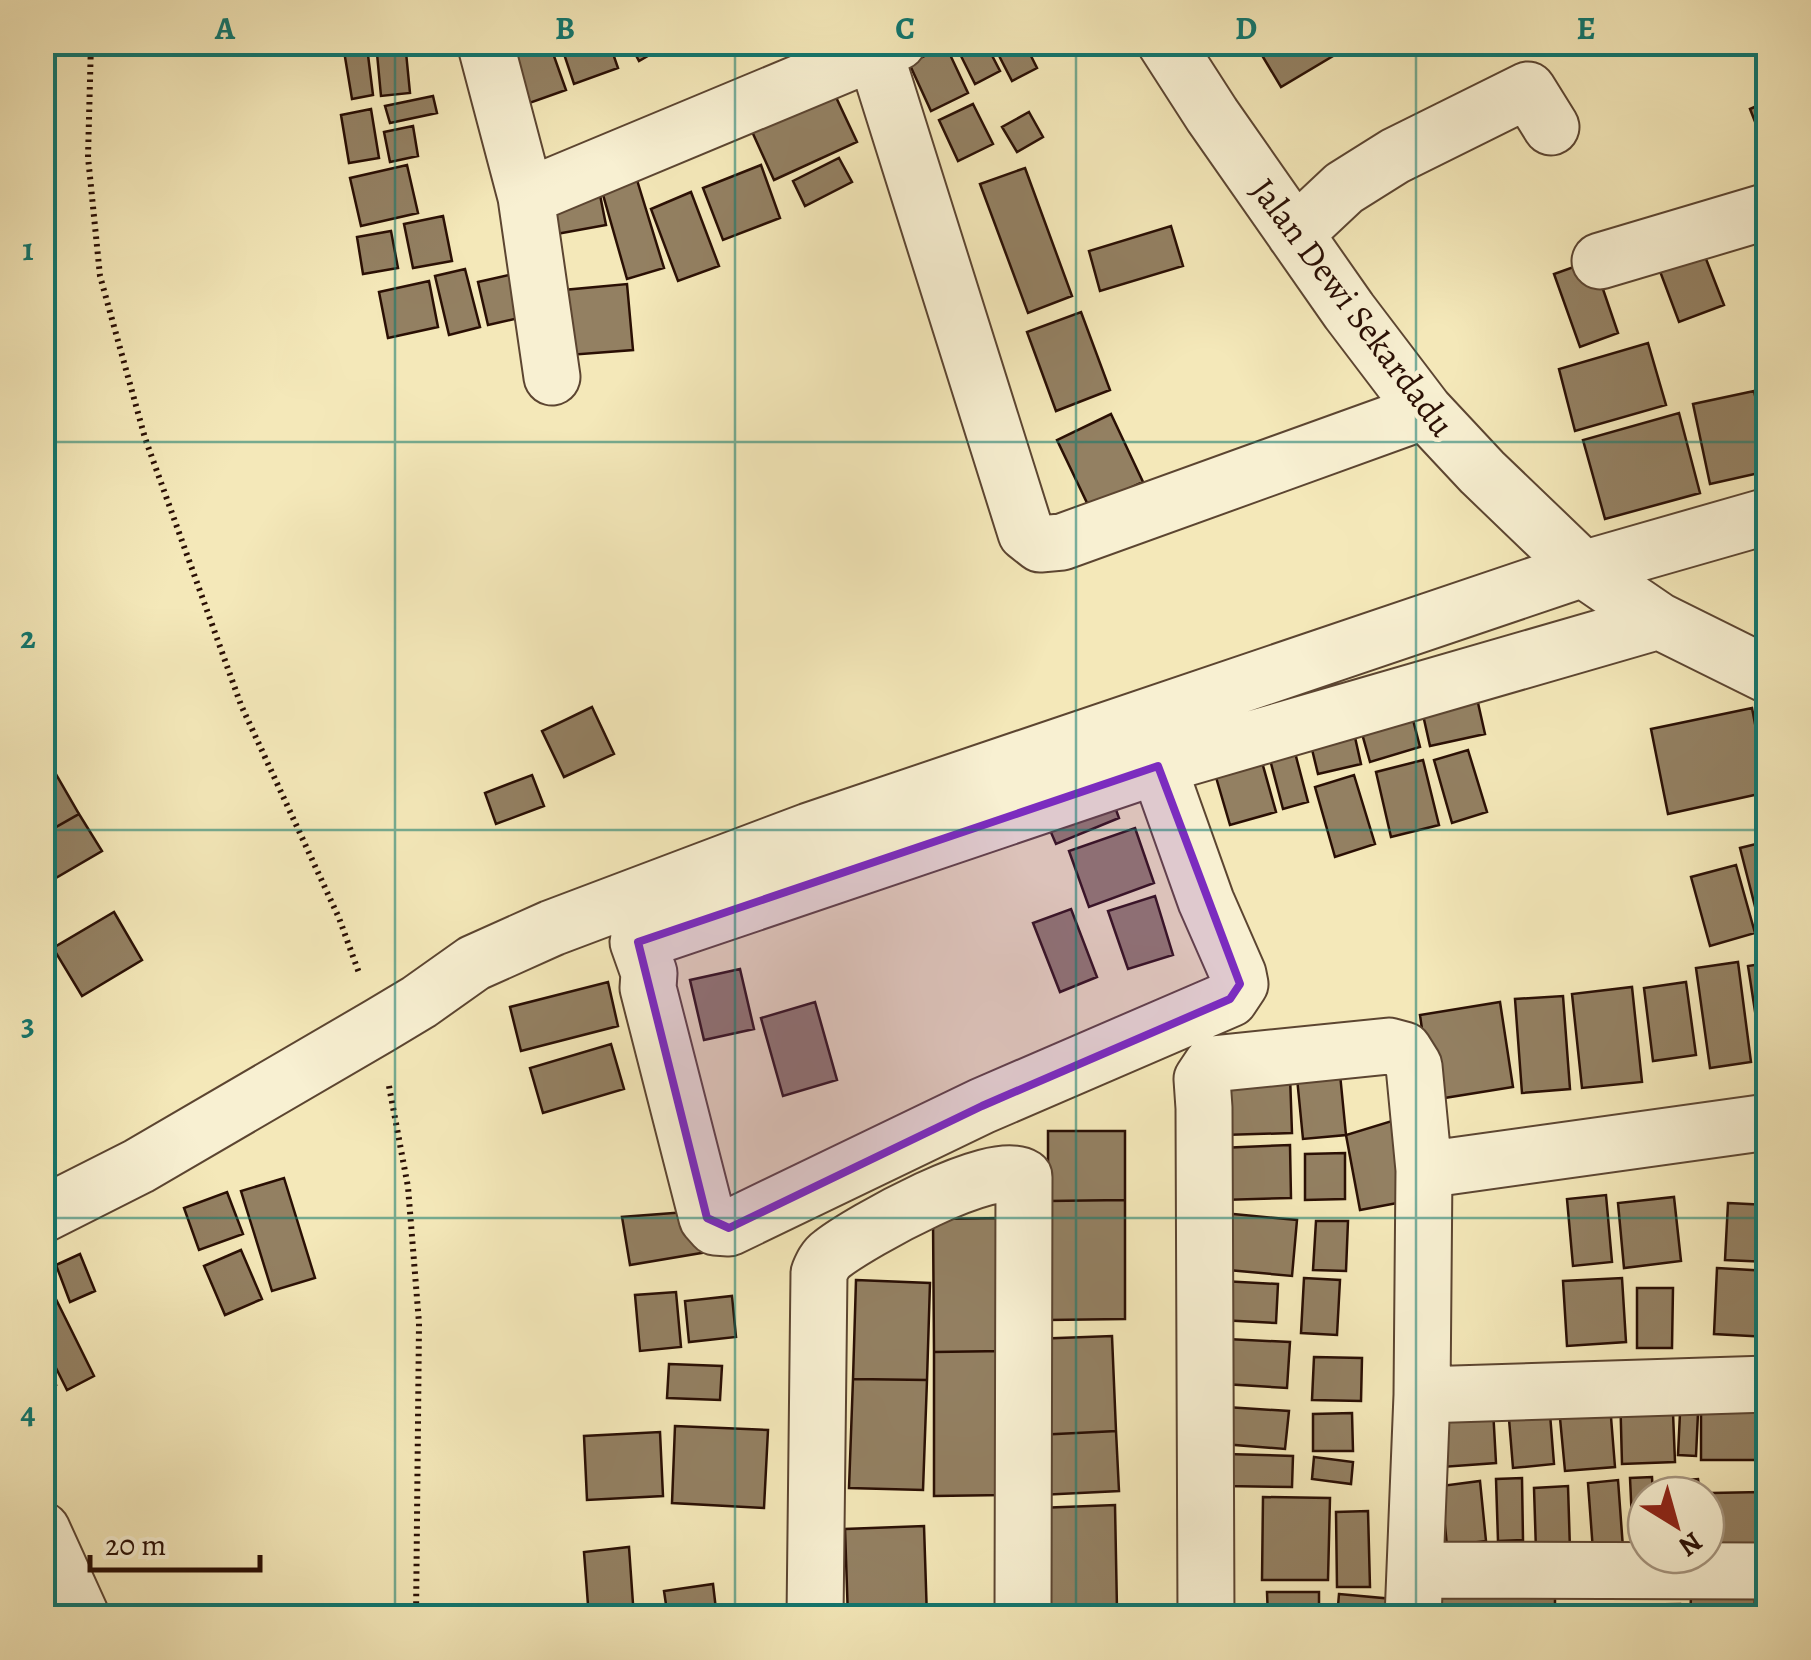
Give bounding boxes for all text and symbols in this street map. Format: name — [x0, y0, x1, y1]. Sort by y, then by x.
text: A — [214, 6, 236, 50]
text: B — [555, 6, 575, 50]
text: C — [895, 6, 915, 50]
text: D — [1235, 6, 1257, 50]
text: E — [1576, 6, 1596, 50]
street label: Jalan Dewi Sekardadu — [1240, 168, 1466, 446]
text: 1 — [22, 227, 34, 271]
text: 2 — [20, 615, 36, 659]
text: 3 — [21, 1002, 35, 1046]
text: 4 — [20, 1390, 36, 1434]
north arrow — [1626, 1475, 1726, 1575]
scale bar — [90, 1510, 260, 1572]
text: N — [1671, 1523, 1710, 1565]
text: 20 m — [105, 1525, 166, 1565]

